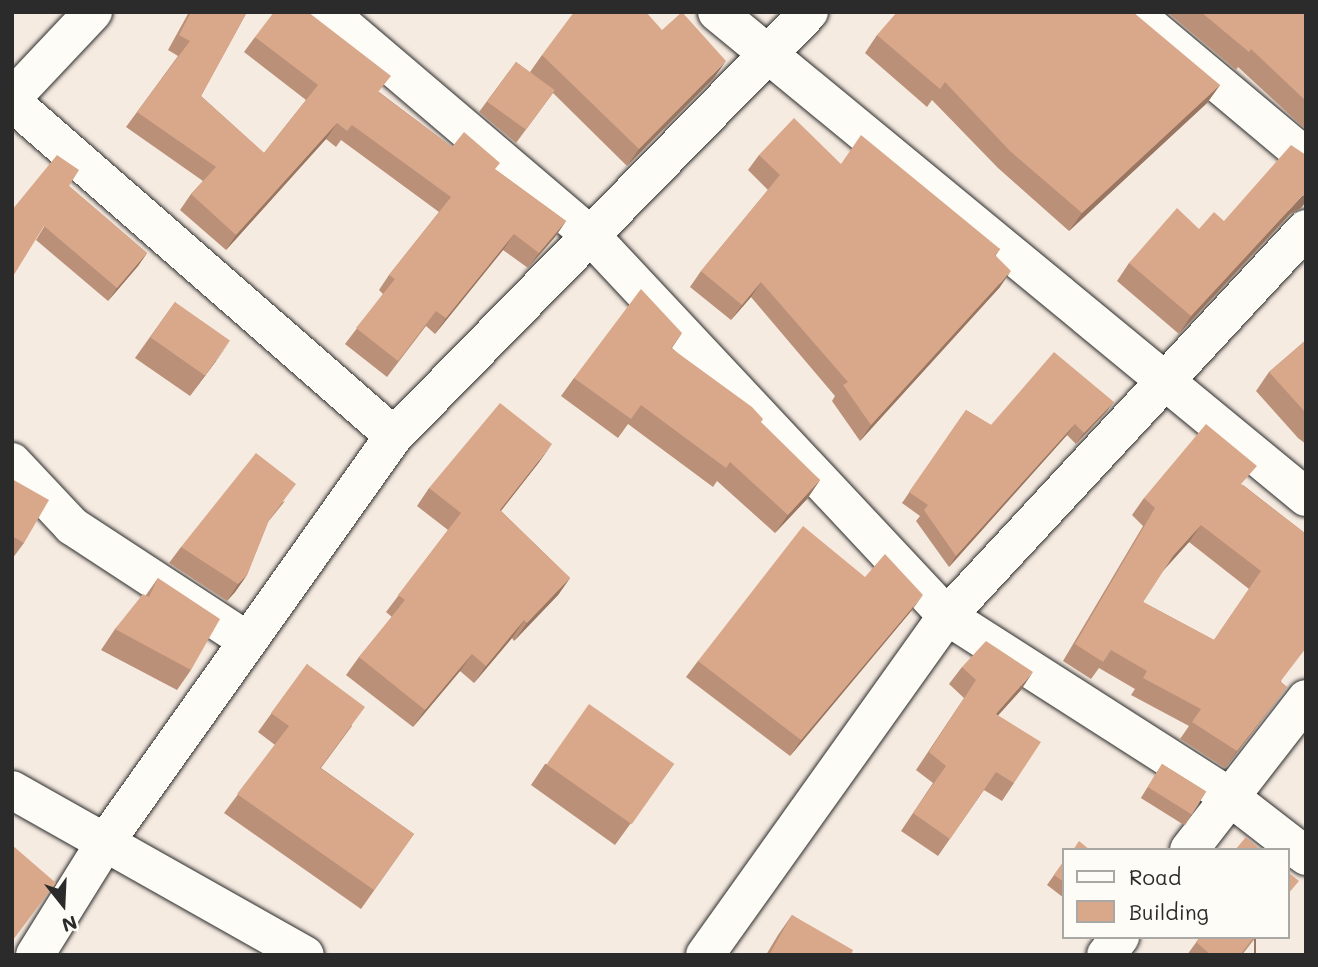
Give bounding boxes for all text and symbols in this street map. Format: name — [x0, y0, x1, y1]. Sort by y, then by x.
legend — [1062, 848, 1290, 939]
text: Road — [1129, 863, 1181, 890]
north arrow — [28, 869, 98, 939]
text: Building — [1129, 898, 1209, 925]
text: N — [59, 910, 80, 939]

